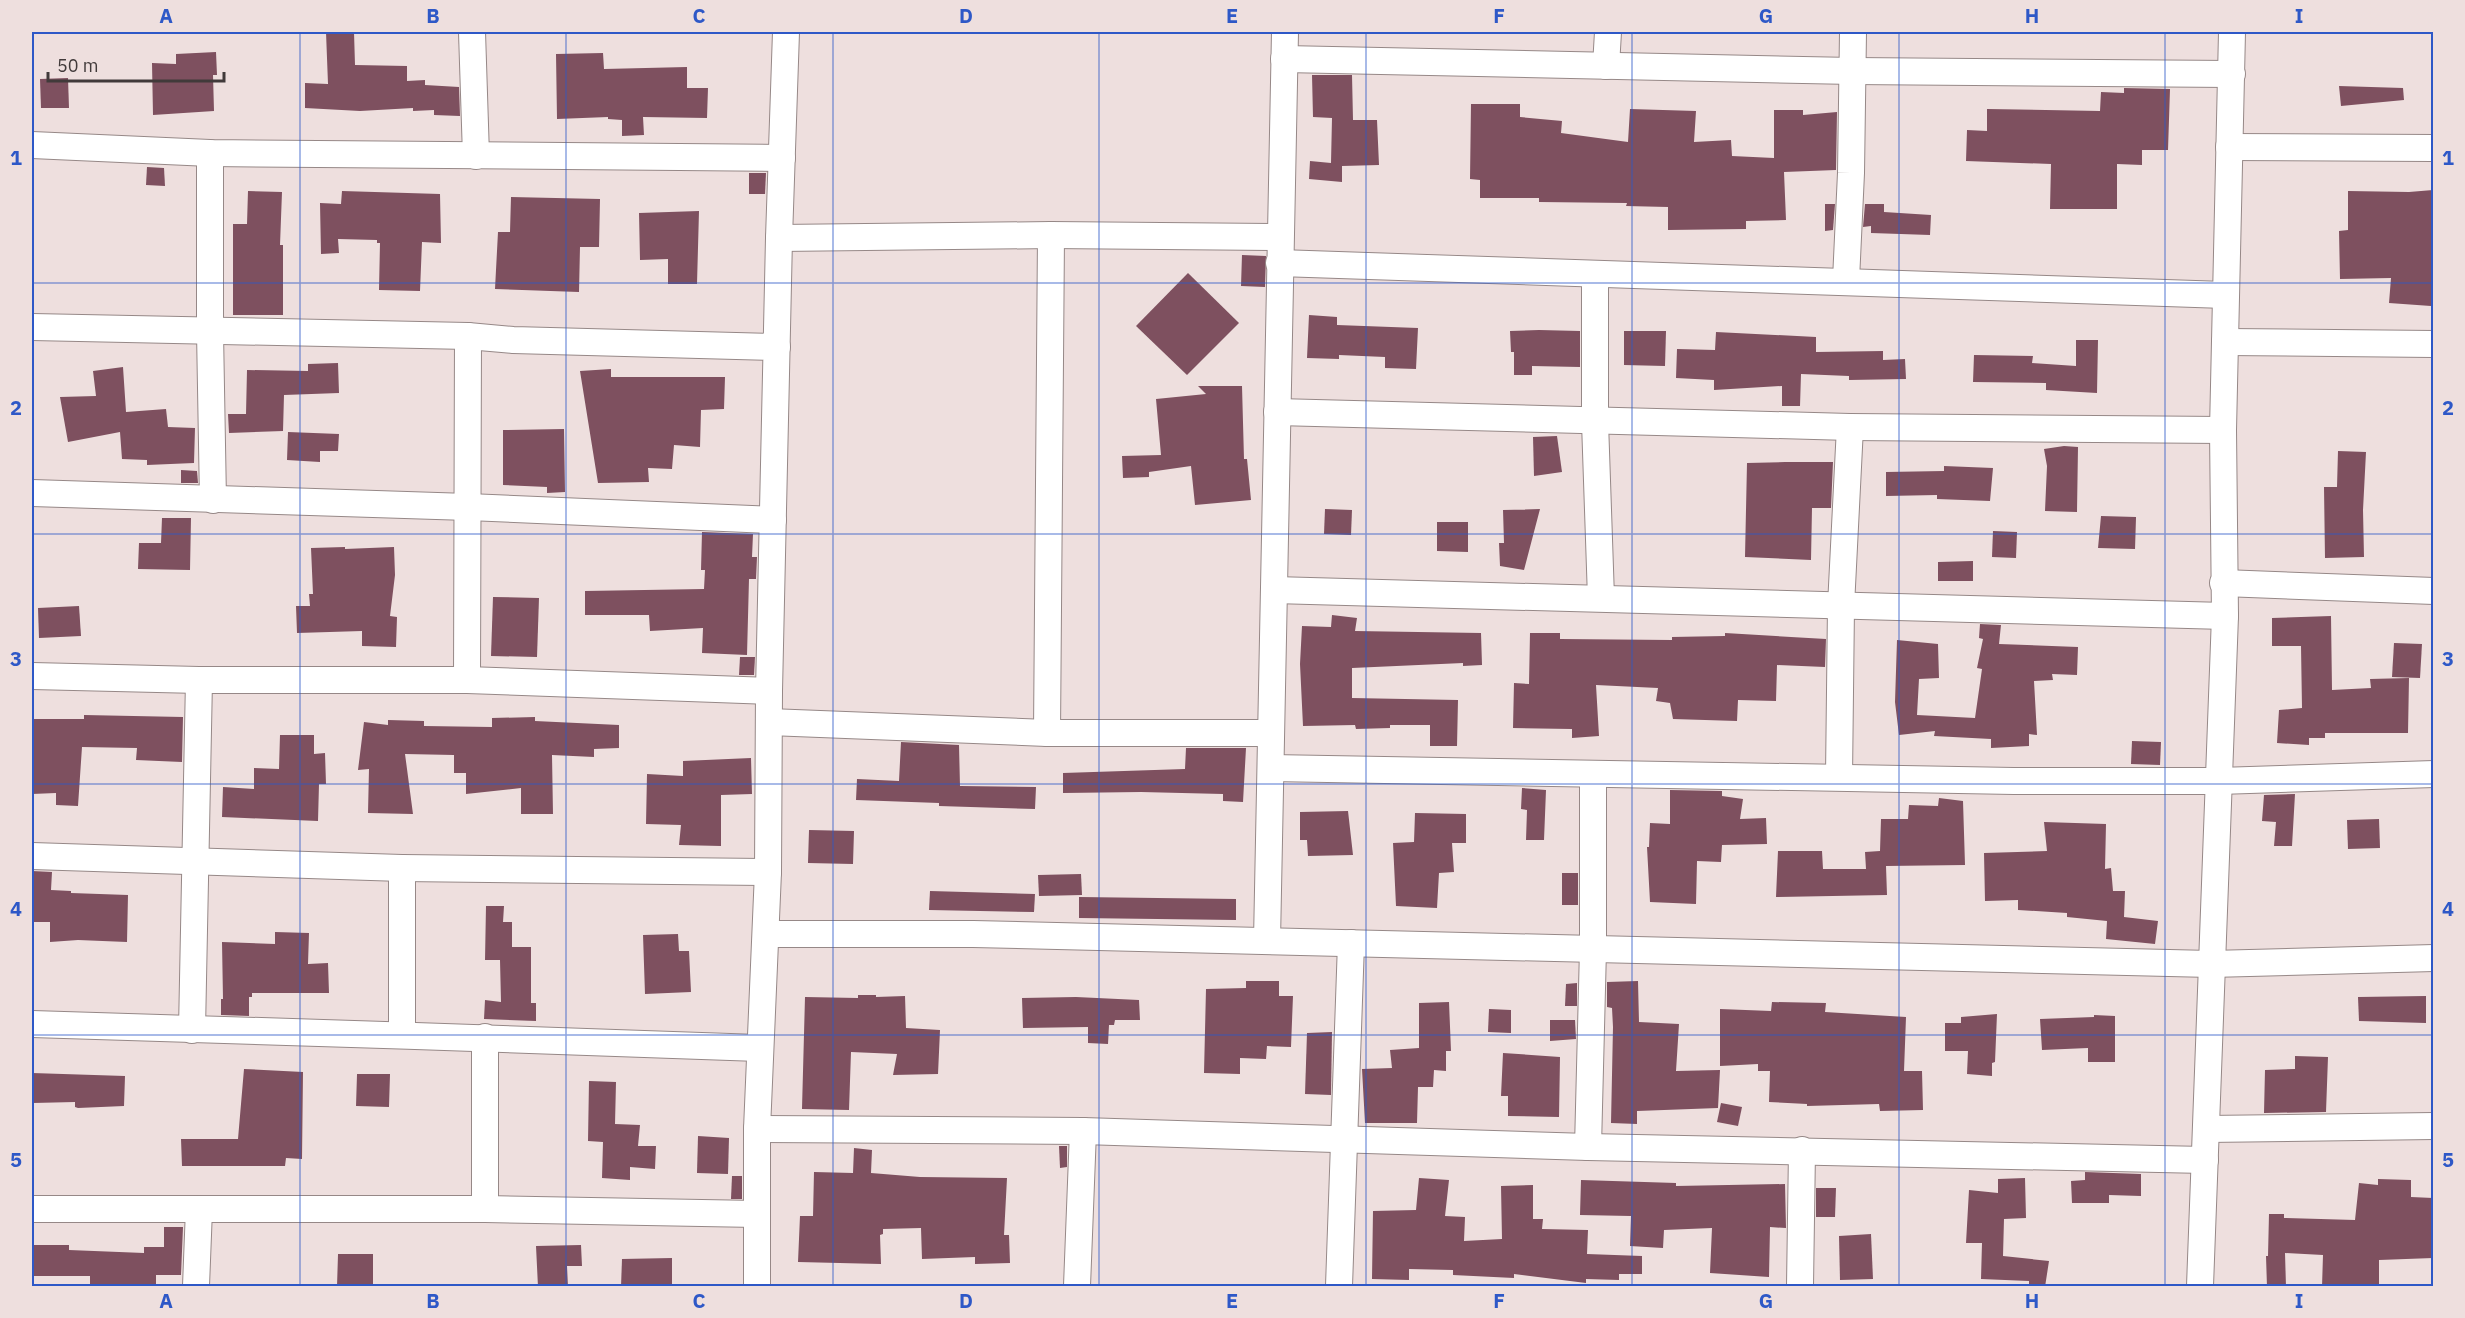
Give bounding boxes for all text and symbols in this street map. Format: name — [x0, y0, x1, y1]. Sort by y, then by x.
text: A — [159, 2, 173, 29]
text: B — [426, 2, 440, 29]
text: C — [692, 2, 706, 29]
text: D — [959, 2, 973, 29]
text: E — [1226, 2, 1238, 29]
text: F — [1493, 2, 1505, 29]
text: G — [1759, 2, 1773, 29]
text: H — [2025, 2, 2039, 29]
text: I — [2295, 2, 2303, 29]
scale bar — [48, 45, 224, 83]
text: 50 m — [57, 54, 99, 77]
text: 1 — [10, 144, 22, 171]
text: 1 — [2442, 144, 2454, 171]
text: 2 — [10, 394, 22, 421]
text: 2 — [2442, 394, 2454, 421]
text: 3 — [10, 645, 22, 672]
text: 3 — [2442, 645, 2454, 672]
text: 4 — [10, 895, 22, 922]
text: 4 — [2442, 895, 2454, 922]
text: 5 — [10, 1146, 22, 1173]
text: 5 — [2442, 1146, 2454, 1173]
text: A — [159, 1287, 173, 1314]
text: B — [426, 1287, 440, 1314]
text: C — [692, 1287, 706, 1314]
text: D — [959, 1287, 973, 1314]
text: E — [1226, 1287, 1238, 1314]
text: F — [1493, 1287, 1505, 1314]
text: G — [1759, 1287, 1773, 1314]
text: H — [2025, 1287, 2039, 1314]
text: I — [2295, 1287, 2303, 1314]

